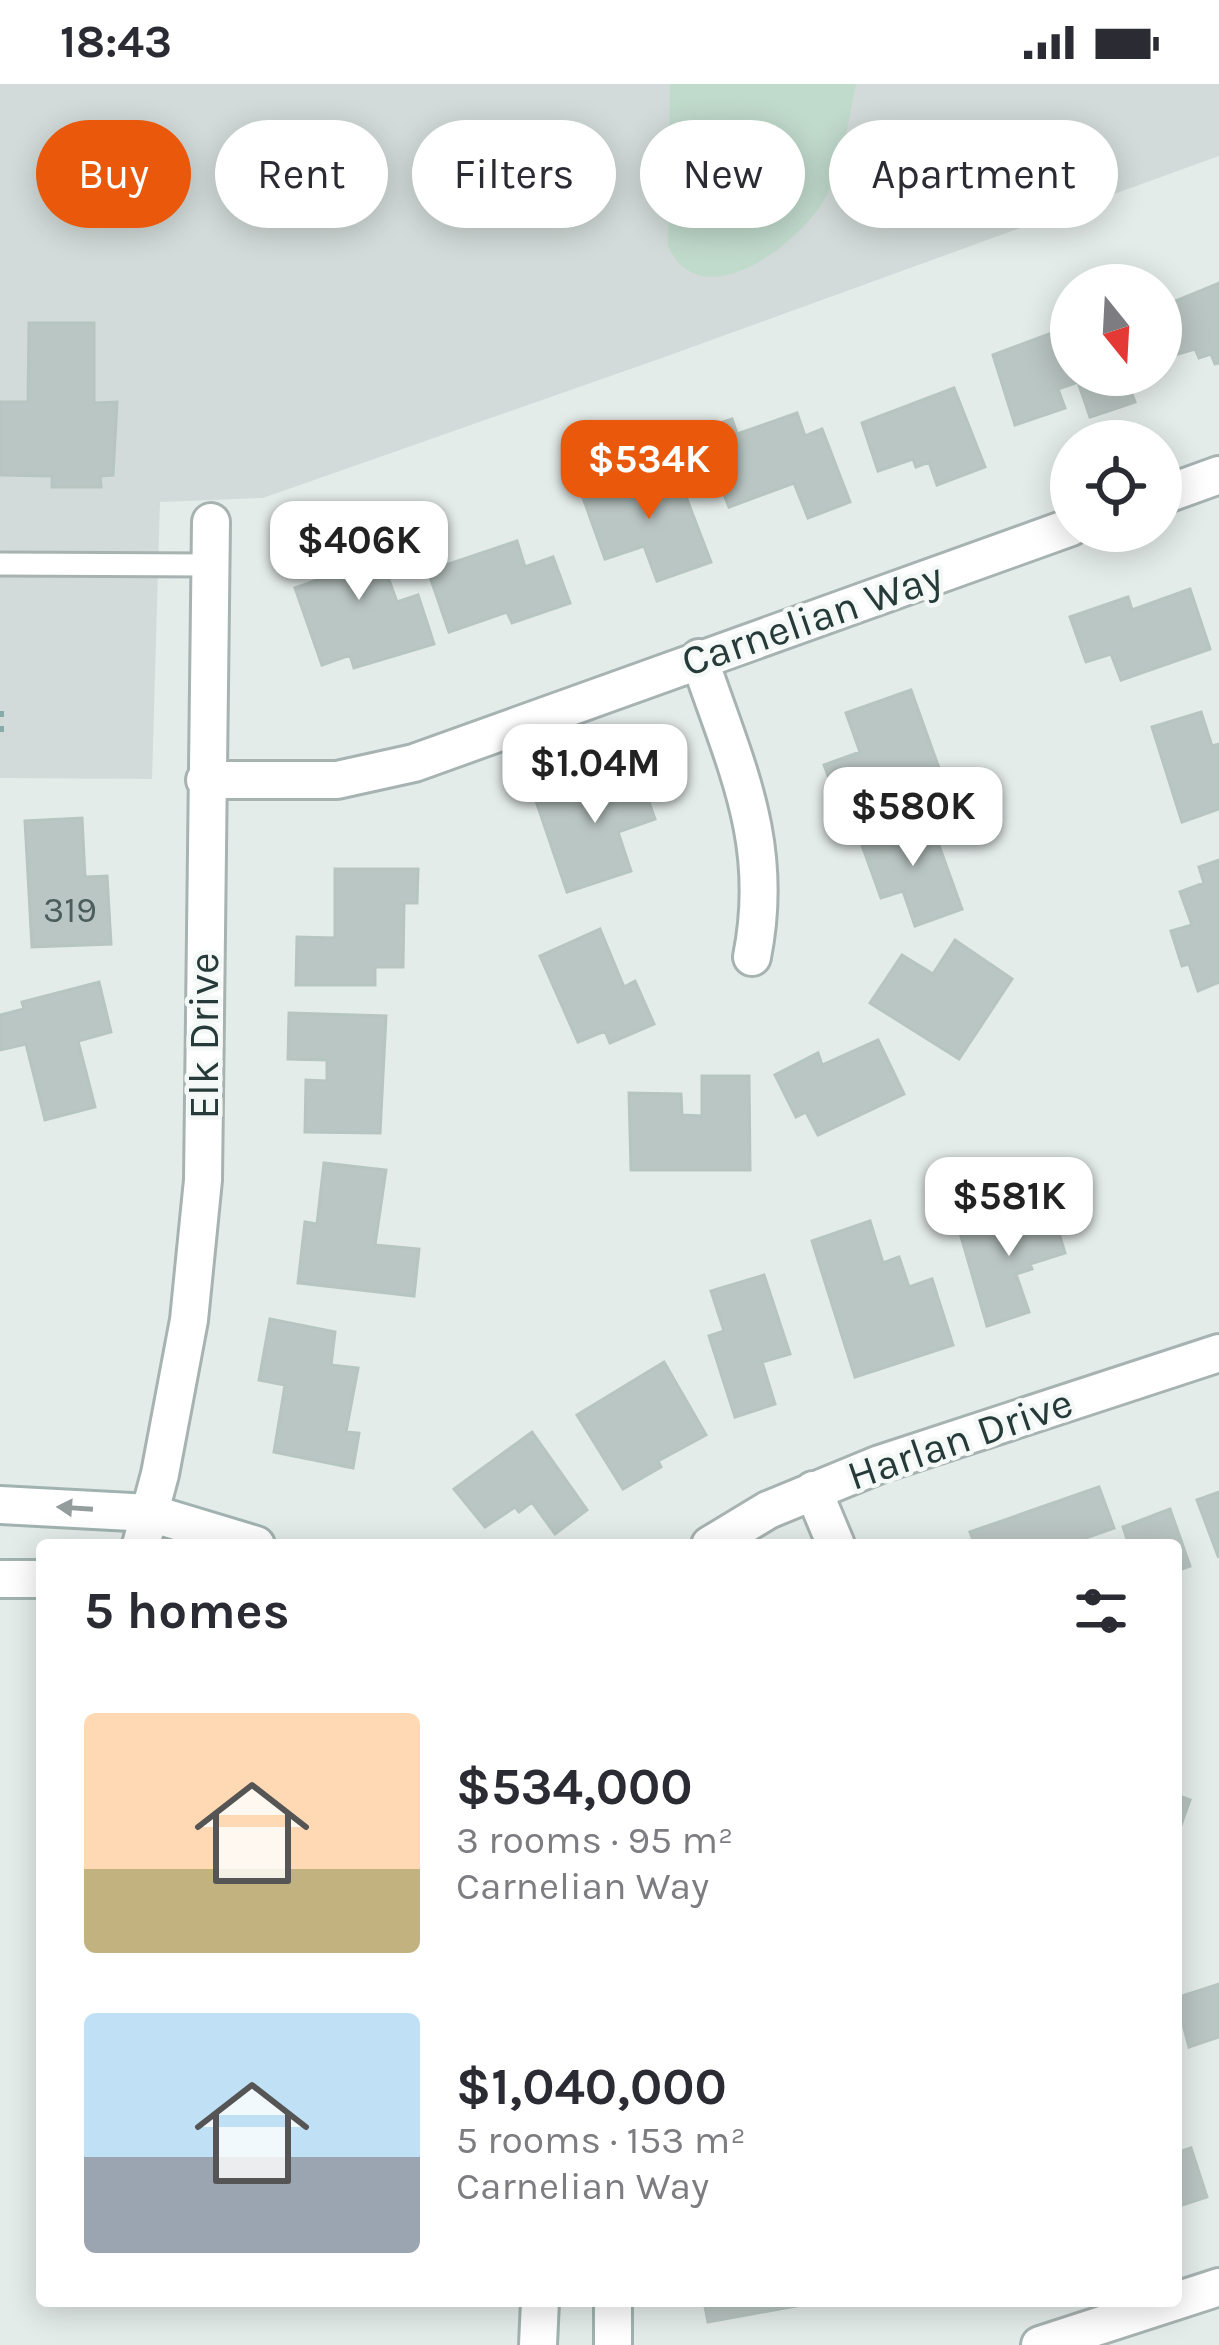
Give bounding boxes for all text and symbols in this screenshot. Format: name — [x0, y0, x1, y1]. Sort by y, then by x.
text: 18:43 — [60, 16, 172, 68]
chip: Buy — [36, 120, 191, 228]
chip: Rent — [215, 120, 388, 228]
chip: Filters — [412, 120, 616, 228]
chip: New — [640, 120, 805, 228]
chip: Apartment — [829, 120, 1118, 228]
north arrow — [1050, 264, 1182, 396]
map controls — [1050, 264, 1182, 552]
pin: $534K — [565, 420, 733, 522]
button: locate — [1050, 420, 1182, 552]
text: $534K — [588, 436, 710, 482]
pin: $406K — [275, 501, 443, 603]
text: $406K — [297, 517, 421, 563]
street label: Carnelian Way — [675, 551, 949, 687]
pin: $1.04M — [497, 724, 693, 826]
text: $1.04M — [529, 740, 661, 786]
pin: $580K — [829, 767, 997, 869]
text: $580K — [851, 783, 975, 829]
house number: 319 — [43, 889, 97, 931]
street label: Elk Drive — [179, 952, 229, 1120]
pin: $581K — [925, 1157, 1093, 1259]
text: $581K — [952, 1173, 1066, 1219]
street label: Harlan Drive — [841, 1377, 1079, 1501]
one-way arrow — [56, 1498, 93, 1517]
icon: filters — [1068, 1578, 1134, 1644]
text: 5 homes — [84, 1581, 290, 1641]
text: $534,000 — [456, 1757, 693, 1817]
icon: home — [180, 1761, 324, 1905]
text: 3 rooms · 95 m² — [456, 1817, 734, 1863]
text: Carnelian Way — [456, 1863, 709, 1909]
text: $1,040,000 — [456, 2057, 727, 2117]
icon: home — [180, 2061, 324, 2205]
text: 5 rooms · 153 m² — [456, 2117, 746, 2163]
text: Carnelian Way — [456, 2163, 709, 2209]

